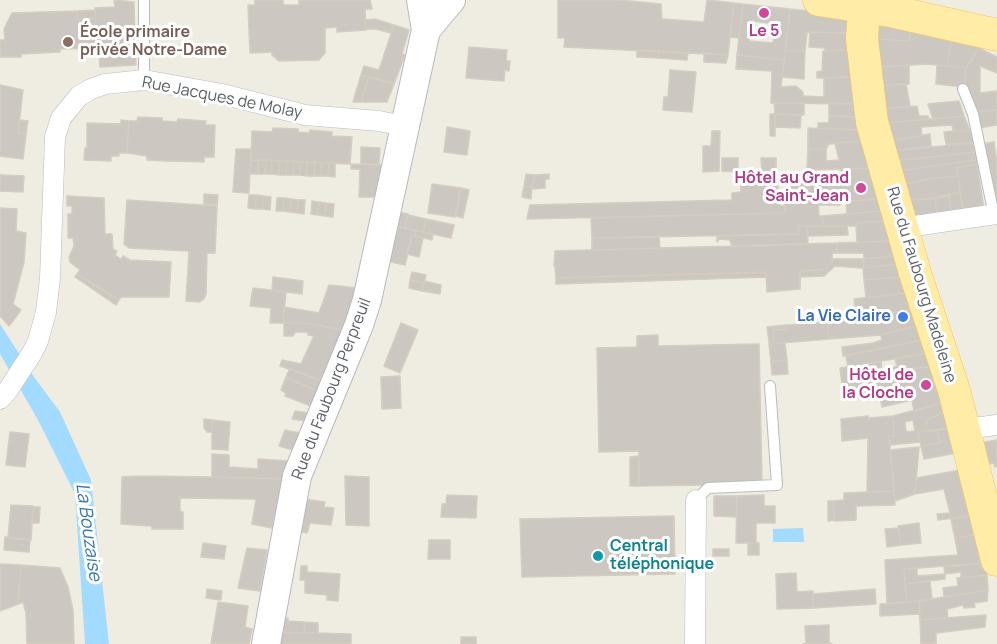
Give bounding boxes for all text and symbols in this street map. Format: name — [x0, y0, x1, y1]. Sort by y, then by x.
marker: Le 5 — [757, 6, 771, 20]
place label: Le 5 — [749, 22, 779, 42]
place label: École primaire privée Notre-Dame — [80, 23, 227, 61]
marker: École primaire privée Notre-Dame — [61, 35, 75, 49]
street label: Rue Jacques de Molay — [140, 73, 304, 123]
place label: Hôtel au Grand Saint-Jean — [734, 169, 849, 207]
marker: Hôtel au Grand Saint-Jean — [854, 181, 868, 195]
street label: Rue du Faubourg Madeleine — [882, 185, 960, 385]
street label: Rue du Faubourg Perpreuil — [288, 295, 376, 483]
place label: La Vie Claire — [797, 307, 891, 327]
marker: La Vie Claire — [896, 310, 910, 324]
place label: Hôtel de la Cloche — [842, 366, 914, 404]
marker: Hôtel de la Cloche — [919, 378, 933, 392]
water label: La Bouzaise — [70, 482, 106, 582]
place label: Central téléphonique — [610, 537, 714, 575]
marker: Central téléphonique — [591, 549, 605, 563]

